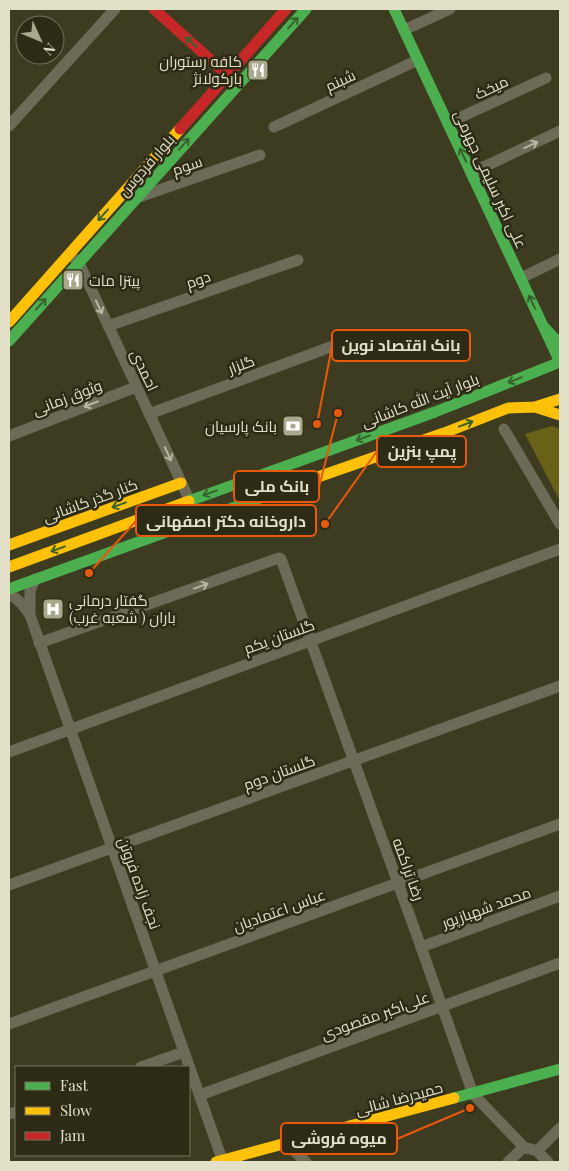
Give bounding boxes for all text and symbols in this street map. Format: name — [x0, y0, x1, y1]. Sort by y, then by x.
north arrow — [15, 15, 65, 65]
one-way arrow — [287, 17, 299, 30]
one-way arrow — [184, 36, 197, 48]
text: N — [39, 39, 60, 60]
place label: کافه رستوران بارکولانژ — [159, 51, 242, 88]
restaurant icon: کافه رستوران بارکولانژ — [246, 58, 270, 82]
street label: شبنم — [322, 64, 359, 97]
street label: میخک — [471, 70, 511, 104]
street label: علی اکبر سلیمی جهرمی — [449, 106, 532, 252]
street label: بلوار فردوس — [113, 130, 179, 201]
one-way arrow — [179, 137, 190, 150]
one-way arrow — [523, 139, 538, 149]
one-way arrow — [457, 148, 467, 163]
street label: سوم — [169, 151, 205, 180]
one-way arrow — [97, 209, 109, 222]
street label: دوم — [183, 266, 213, 293]
restaurant icon: پیتزا مات — [61, 268, 85, 292]
place label: پیتزا مات — [89, 270, 140, 291]
one-way arrow — [527, 295, 536, 310]
one-way arrow — [35, 298, 47, 311]
one-way arrow — [95, 299, 104, 314]
callout: بانک اقتصاد نوین — [332, 330, 470, 361]
text: بانک اقتصاد نوین — [342, 334, 460, 355]
street label: احمدی — [126, 346, 163, 395]
street label: گلزار — [224, 350, 257, 378]
street label: بلوار آیت الله کاشانی — [358, 368, 482, 433]
street label: وثوق زمانی — [29, 375, 105, 420]
one-way arrow — [508, 376, 523, 385]
one-way arrow — [84, 400, 99, 410]
bank icon: بانک پارسیان — [281, 414, 305, 438]
place label: بانک پارسیان — [205, 416, 277, 437]
one-way arrow — [458, 419, 473, 429]
one-way arrow — [356, 434, 371, 443]
callout: پمپ بنزین — [377, 436, 466, 467]
text: پمپ بنزین — [388, 440, 457, 463]
one-way arrow — [164, 446, 173, 461]
callout: بانک ملی — [234, 471, 319, 502]
street label: کنار گذر کاشانی — [40, 474, 141, 527]
text: بانک ملی — [245, 475, 309, 496]
one-way arrow — [203, 489, 218, 498]
one-way arrow — [112, 501, 127, 510]
callout: داروخانه دکتر اصفهانی — [136, 505, 316, 536]
text: داروخانه دکتر اصفهانی — [146, 510, 306, 531]
one-way arrow — [50, 545, 66, 554]
one-way arrow — [192, 581, 208, 590]
place label: گفتار درمانی باران ( شعبه غرب) — [69, 590, 176, 628]
hospital icon: گفتار درمانی باران ( شعبه غرب) — [41, 597, 65, 621]
street label: گلستان یکم — [241, 614, 318, 659]
street label: گلستان دوم — [240, 750, 318, 795]
street label: نجف زاده فروتن — [113, 834, 166, 932]
street label: رضا تراکمه — [388, 835, 430, 903]
street label: محمد شهبازپور — [438, 882, 534, 934]
street label: عباس اعتمادیان — [230, 884, 328, 937]
street label: علی‌اکبر مقصودی — [318, 986, 432, 1045]
legend — [15, 1066, 190, 1156]
text: Fast — [60, 1075, 89, 1095]
street label: حمیدرضا شالی — [353, 1077, 445, 1120]
text: Slow — [60, 1100, 92, 1120]
callout: میوه فروشی — [281, 1123, 397, 1154]
text: Jam — [59, 1125, 86, 1145]
text: میوه فروشی — [291, 1127, 387, 1148]

